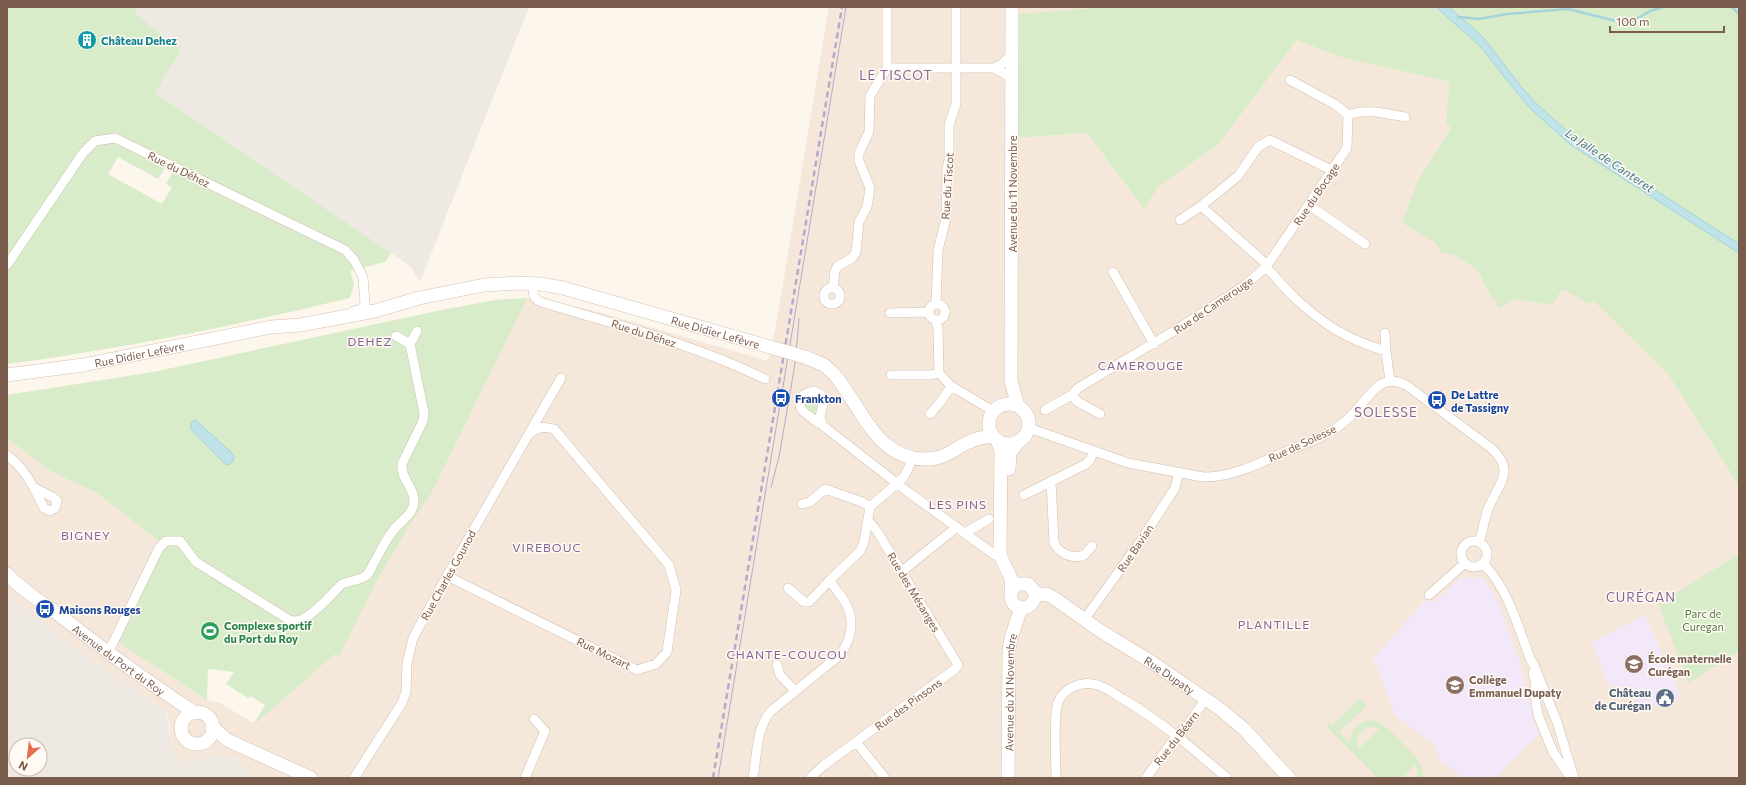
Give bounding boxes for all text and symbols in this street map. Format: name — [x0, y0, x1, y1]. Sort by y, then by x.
scale bar — [1610, 8, 1724, 34]
text: 100 m — [1616, 14, 1650, 28]
building icon: Château Dehez — [76, 29, 98, 51]
place label: Château Dehez — [101, 34, 177, 47]
district label: LE TISCOT — [859, 67, 933, 83]
water label: La Jalle de Canteret — [1563, 125, 1658, 196]
street label: Avenue du 11 Novembre — [1006, 135, 1019, 252]
street label: Rue du Déhez — [146, 148, 213, 190]
street label: Rue du Tiscot — [938, 151, 956, 220]
street label: Rue du Bocage — [1290, 160, 1342, 228]
street label: Rue de Camerouge — [1171, 274, 1255, 336]
street label: Rue Didier Lefèvre — [670, 313, 761, 350]
street label: Rue du Déhez — [610, 316, 679, 350]
district label: DEHEZ — [347, 334, 393, 348]
street label: Rue Didier Lefèvre — [93, 338, 185, 369]
district label: CAMEROUGE — [1098, 358, 1184, 372]
bus stop icon: Frankton — [770, 387, 792, 409]
place label: De Lattre de Tassigny — [1451, 388, 1509, 414]
bus stop icon: De Lattre de Tassigny — [1426, 389, 1448, 411]
place label: Frankton — [795, 392, 842, 405]
district label: SOLESSE — [1354, 404, 1418, 420]
street label: Rue de Solesse — [1266, 422, 1338, 464]
district label: LES PINS — [929, 497, 987, 511]
street label: Rue Bavian — [1114, 522, 1156, 574]
district label: BIGNEY — [61, 528, 111, 542]
street label: Rue Charles Gounod — [418, 528, 478, 622]
district label: VIREBOUC — [512, 540, 582, 554]
street label: Rue des Mésanges — [885, 550, 943, 634]
district label: CURÉGAN — [1606, 588, 1676, 605]
bus stop icon: Maisons Rouges — [34, 598, 56, 620]
place label: Maisons Rouges — [59, 603, 141, 616]
park label: Parc de Curegan — [1682, 607, 1724, 633]
district label: PLANTILLE — [1238, 617, 1310, 631]
place label: Complexe sportif du Port du Roy — [224, 619, 312, 645]
sports icon: Complexe sportif du Port du Roy — [199, 620, 221, 642]
street label: Avenue du Port du Roy — [70, 621, 168, 698]
street label: Avenue du XI Novembre — [1002, 631, 1019, 751]
street label: Rue Mozart — [575, 634, 634, 672]
district label: CHANTE-COUCOU — [726, 647, 848, 661]
place label: École maternelle Curégan — [1648, 651, 1732, 678]
street label: Rue Dupaty — [1142, 653, 1198, 697]
school or university icon: École maternelle Curégan — [1623, 653, 1645, 675]
place label: Collège Emmanuel Dupaty — [1469, 673, 1561, 699]
school or university icon: Collège Emmanuel Dupaty — [1444, 674, 1466, 696]
street label: Rue des Pinsons — [872, 675, 944, 733]
place label: Château de Curégan — [1595, 686, 1651, 712]
public building icon: Château de Curégan — [1654, 687, 1676, 709]
street label: Rue du Béarn — [1151, 708, 1201, 768]
north arrow — [8, 737, 48, 777]
text: N — [16, 759, 30, 774]

